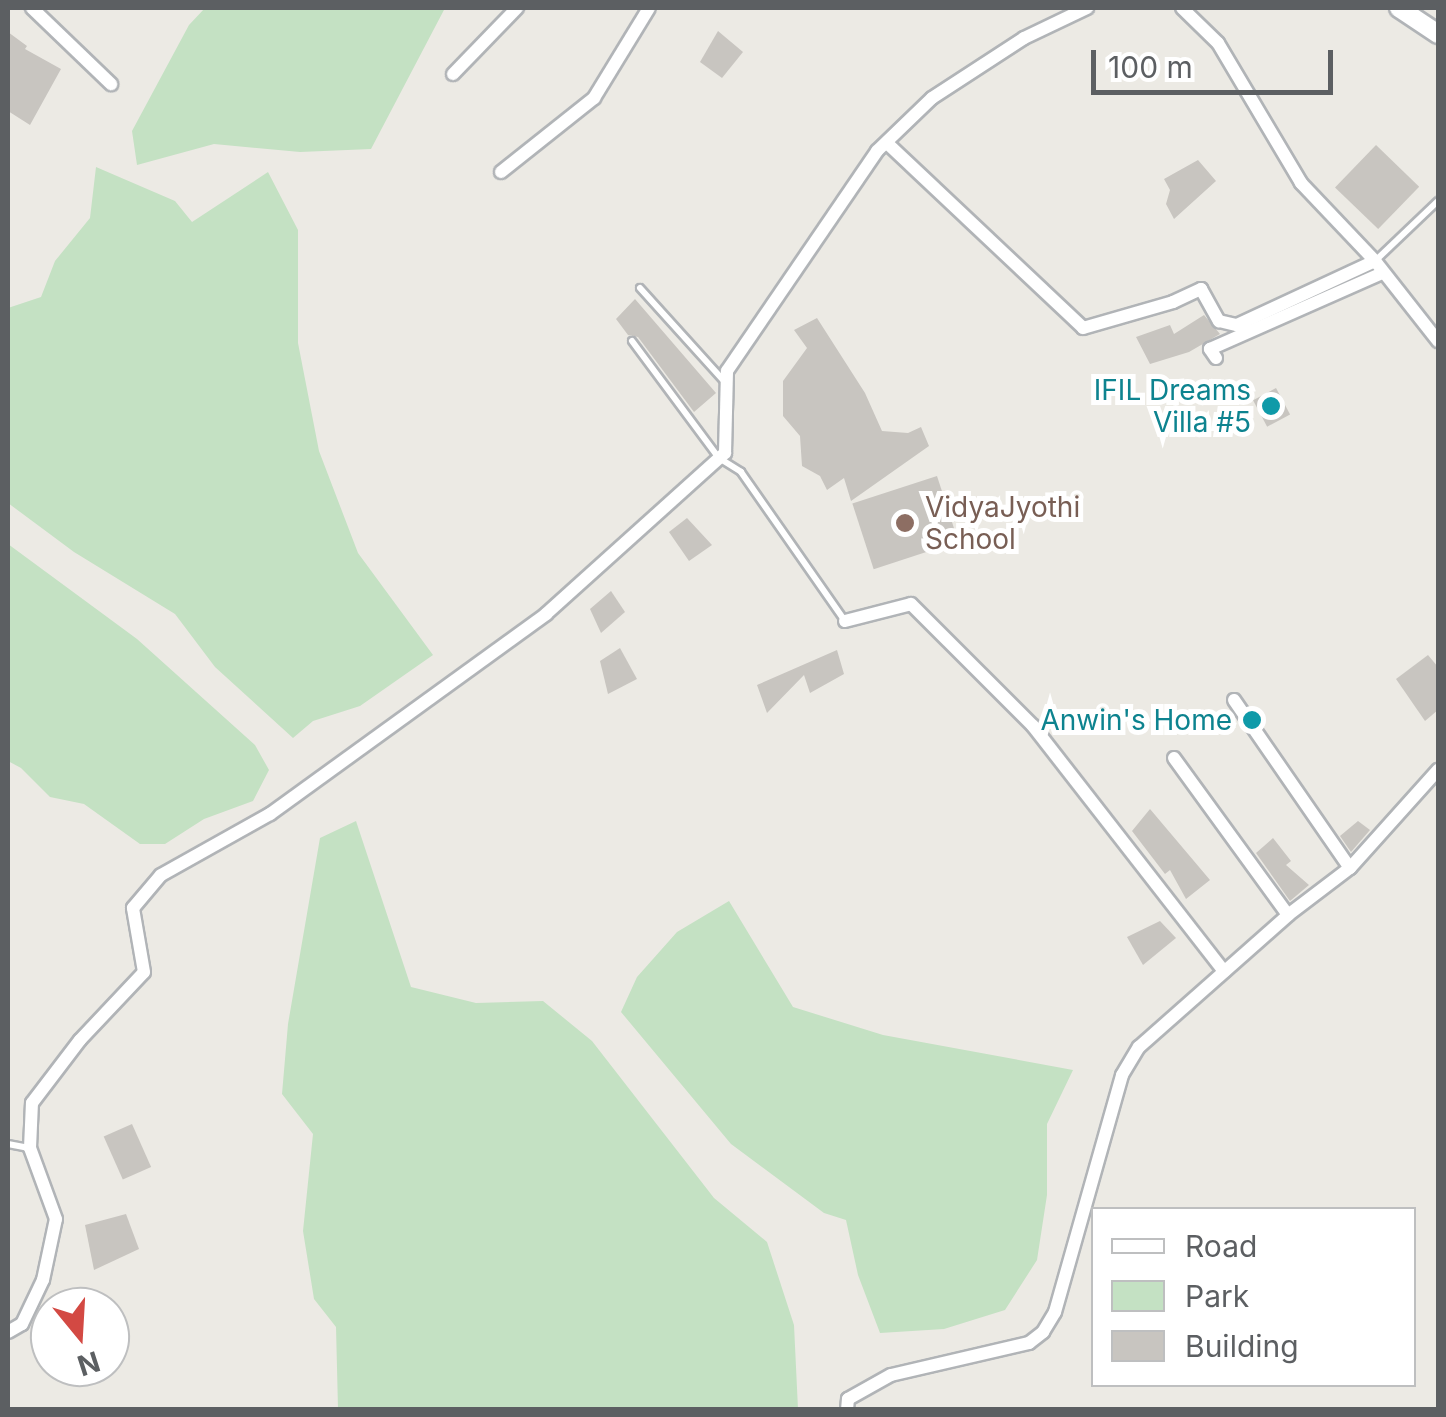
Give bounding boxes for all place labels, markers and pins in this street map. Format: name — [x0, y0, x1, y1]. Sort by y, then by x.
place label: IFIL Dreams Villa #5 — [1094, 373, 1251, 439]
marker: IFIL Dreams Villa #5 — [1260, 395, 1282, 417]
place label: VidyaJyothi School — [925, 490, 1080, 556]
marker: VidyaJyothi School — [894, 512, 916, 534]
place label: Anwin's Home — [1040, 703, 1232, 737]
marker: Anwin's Home — [1241, 709, 1263, 731]

